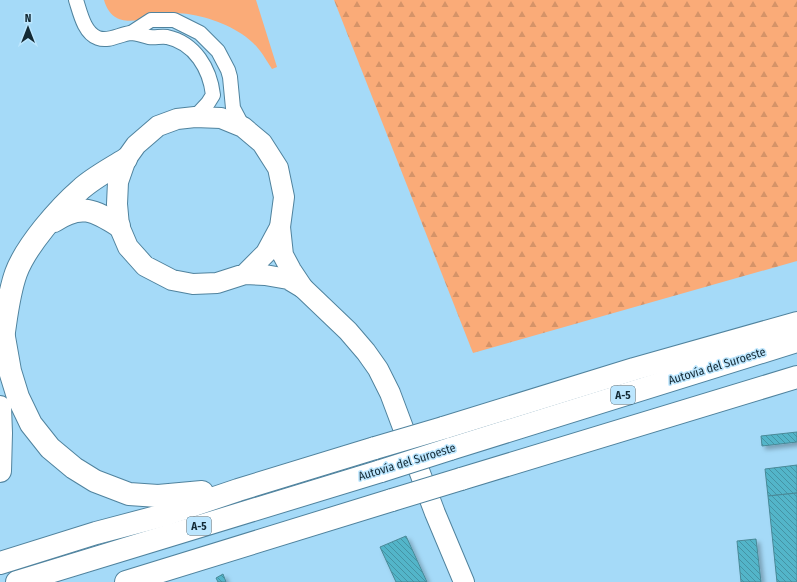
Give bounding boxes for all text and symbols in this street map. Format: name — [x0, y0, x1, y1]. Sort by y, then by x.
north arrow — [8, 8, 48, 48]
text: N — [25, 12, 31, 25]
street label: Autovía del Suroeste — [667, 345, 767, 387]
road number: A-5 — [611, 386, 635, 404]
street label: Autovía del Suroeste — [357, 441, 457, 483]
road number: A-5 — [187, 517, 211, 535]

